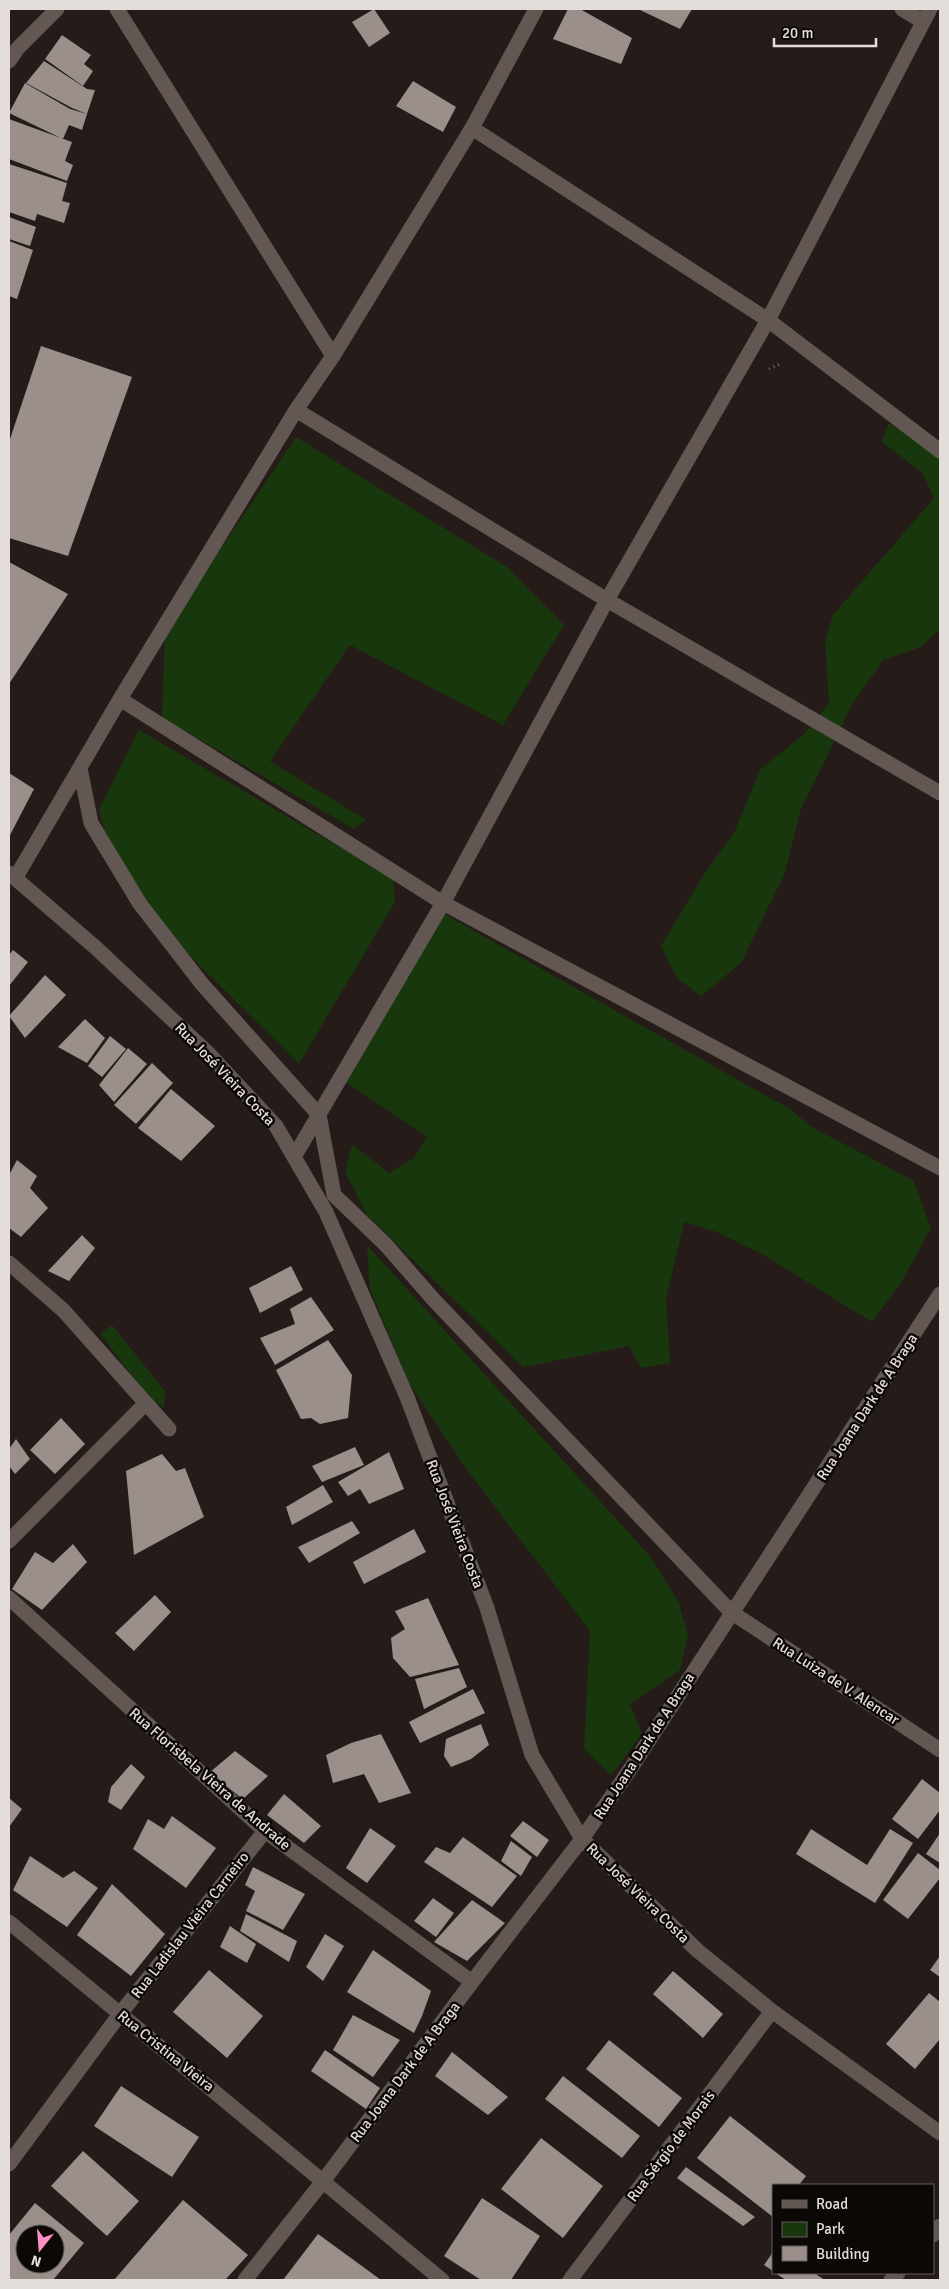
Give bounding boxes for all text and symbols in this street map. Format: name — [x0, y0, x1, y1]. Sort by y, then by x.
scale bar — [774, 15, 876, 47]
text: 20 m — [782, 24, 813, 42]
street label: Rua José Vieira Costa — [171, 1019, 279, 1129]
street label: Rua Joana Dark de A Braga — [813, 1330, 921, 1484]
street label: Rua José Vieira Costa — [422, 1457, 488, 1591]
street label: Rua Luiza de V. Alencar — [769, 1633, 903, 1729]
street label: Rua Joana Dark de A Braga — [590, 1669, 698, 1823]
street label: Rua Florisbela Vieira de Andrade — [126, 1704, 294, 1854]
street label: Rua José Vieira Costa — [583, 1839, 693, 1947]
street label: Rua Ladislau Vieira Carneiro — [127, 1848, 253, 2002]
street label: Rua Joana Dark de A Braga — [346, 1998, 464, 2146]
street label: Rua Cristina Vieira — [114, 2007, 218, 2095]
street label: Rua Sérgio de Morais — [623, 2087, 719, 2205]
legend — [772, 2184, 934, 2274]
text: Road — [816, 2195, 848, 2213]
text: Park — [816, 2220, 845, 2238]
north arrow — [15, 2224, 65, 2274]
text: Building — [816, 2245, 870, 2263]
text: N — [29, 2251, 43, 2271]

